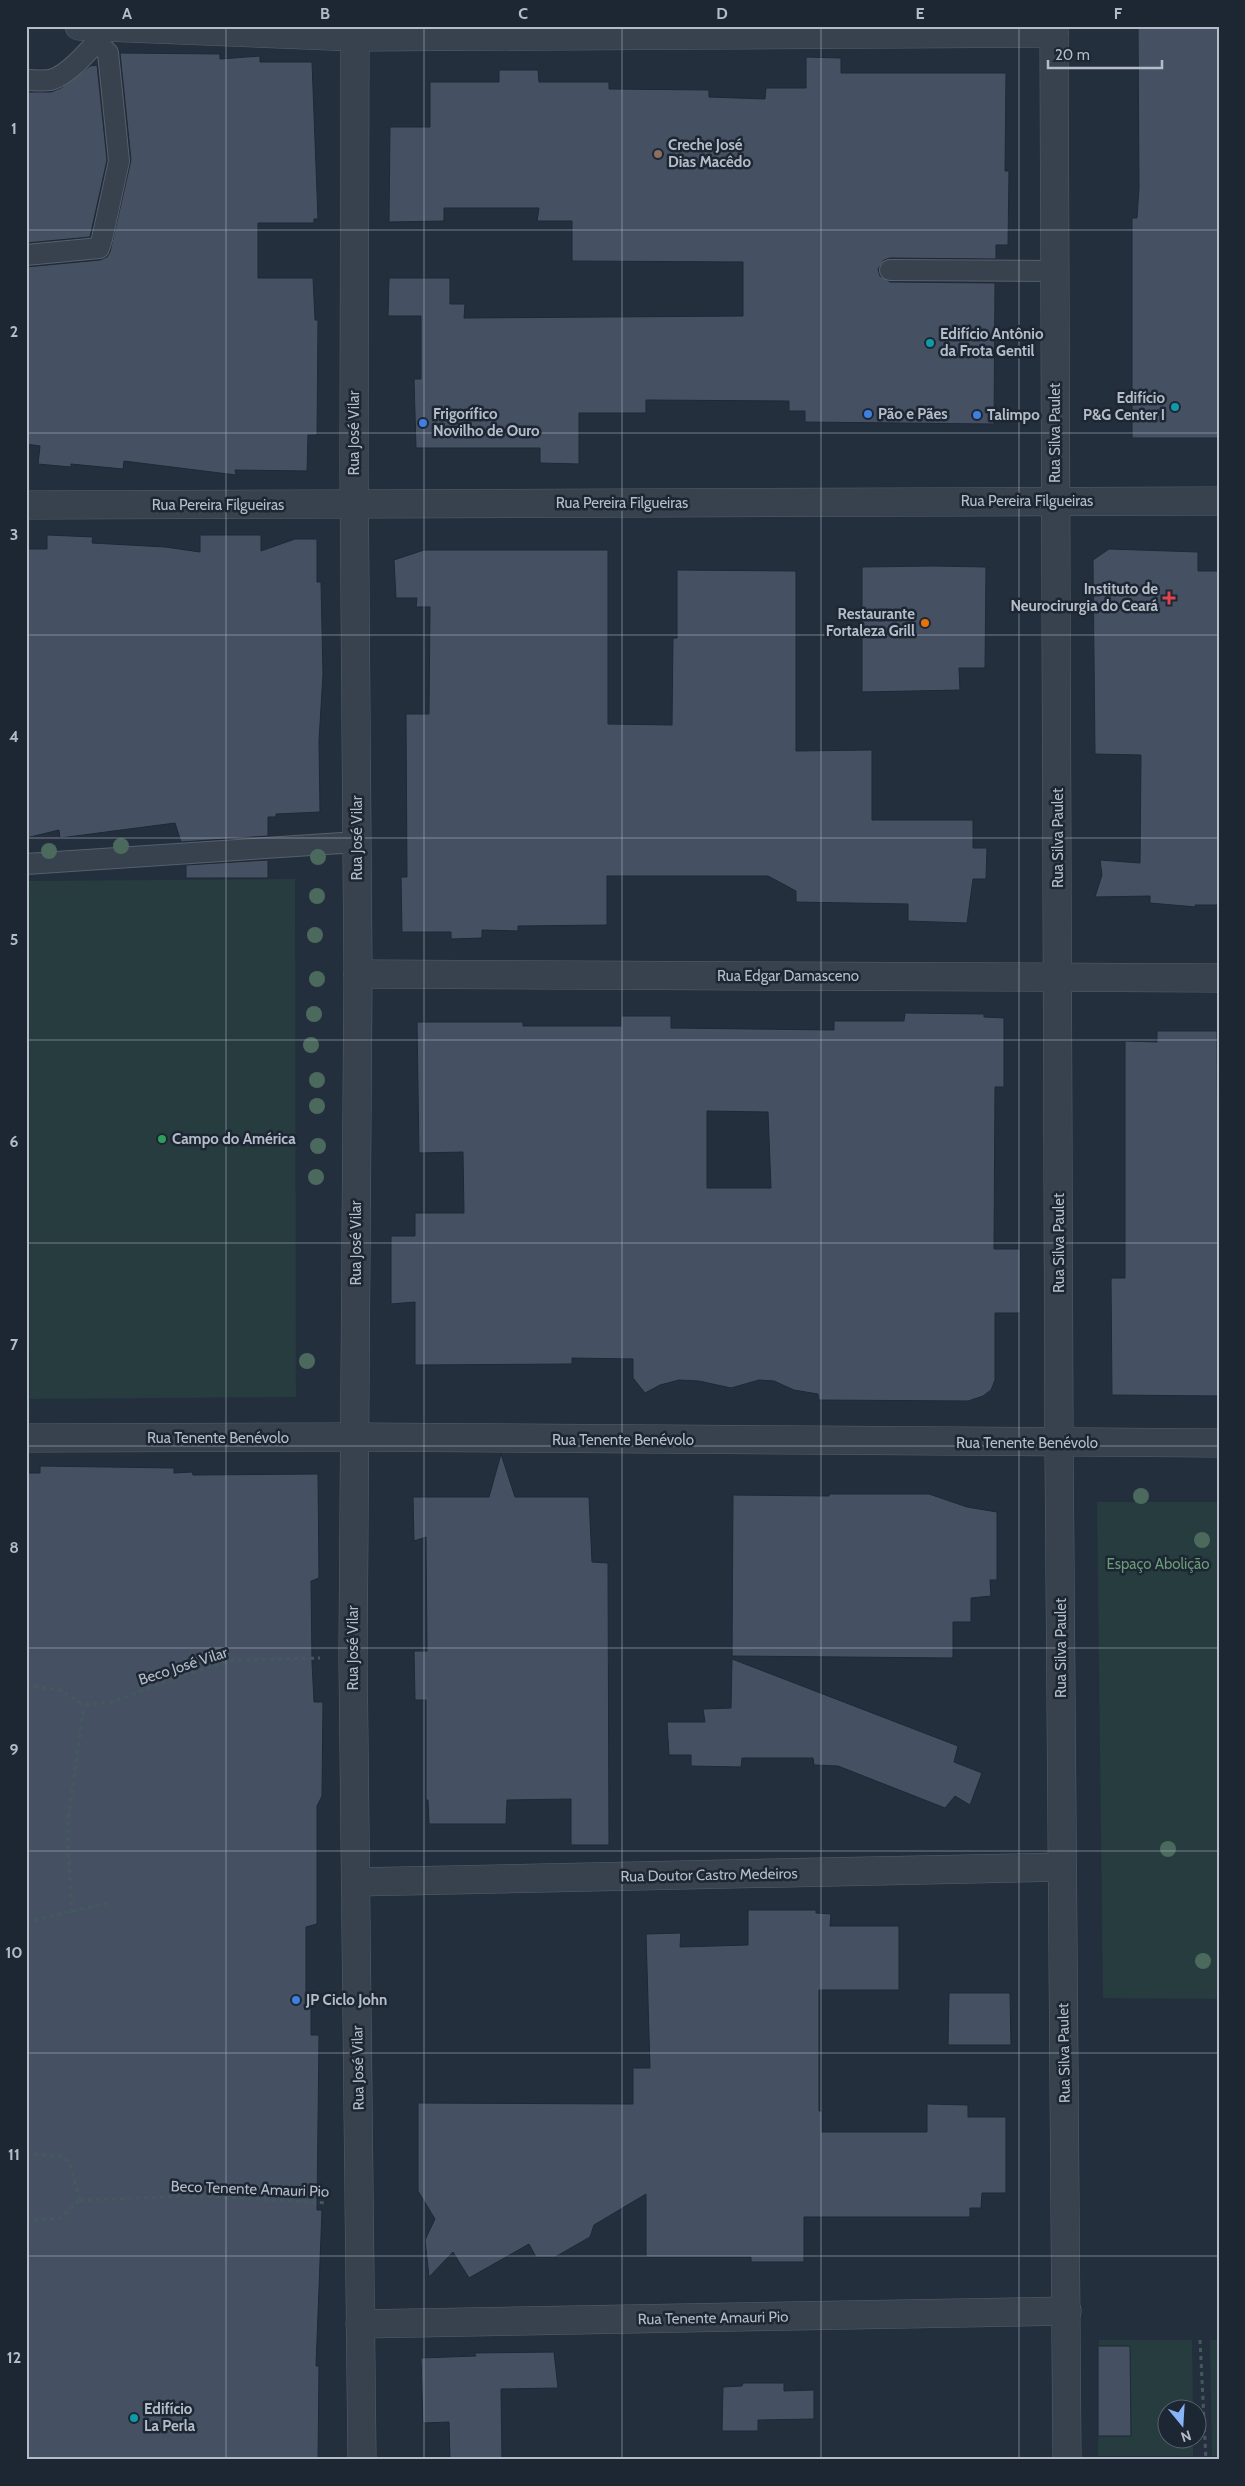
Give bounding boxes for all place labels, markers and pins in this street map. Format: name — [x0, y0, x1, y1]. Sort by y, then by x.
place label: Creche José Dias Macêdo — [668, 136, 751, 171]
marker: Creche José Dias Macêdo — [652, 148, 664, 160]
place label: Edifício Antônio da Frota Gentil — [940, 325, 1044, 360]
marker: Edifício Antônio da Frota Gentil — [924, 337, 936, 349]
place label: Edifício P&G Center I — [1083, 389, 1165, 424]
marker: Edifício P&G Center I — [1169, 401, 1181, 413]
place label: Frigorífico Novilho de Ouro — [433, 405, 540, 440]
place label: Pão e Pães — [878, 405, 948, 423]
place label: Talimpo — [987, 406, 1040, 424]
marker: Pão e Pães — [862, 408, 874, 420]
marker: Talimpo — [971, 409, 983, 421]
marker: Frigorífico Novilho de Ouro — [417, 417, 429, 429]
place label: Instituto de Neurocirurgia do Ceará — [1010, 580, 1159, 615]
marker: Instituto de Neurocirurgia do Ceará — [1162, 591, 1176, 605]
place label: Restaurante Fortaleza Grill — [826, 605, 915, 640]
marker: Restaurante Fortaleza Grill — [919, 617, 931, 629]
place label: Campo do América — [172, 1130, 296, 1148]
marker: Campo do América — [156, 1133, 168, 1145]
place label: JP Ciclo John — [305, 1991, 387, 2009]
marker: JP Ciclo John — [290, 1994, 302, 2006]
place label: Edifício La Perla — [144, 2400, 196, 2435]
marker: Edifício La Perla — [128, 2412, 140, 2424]

